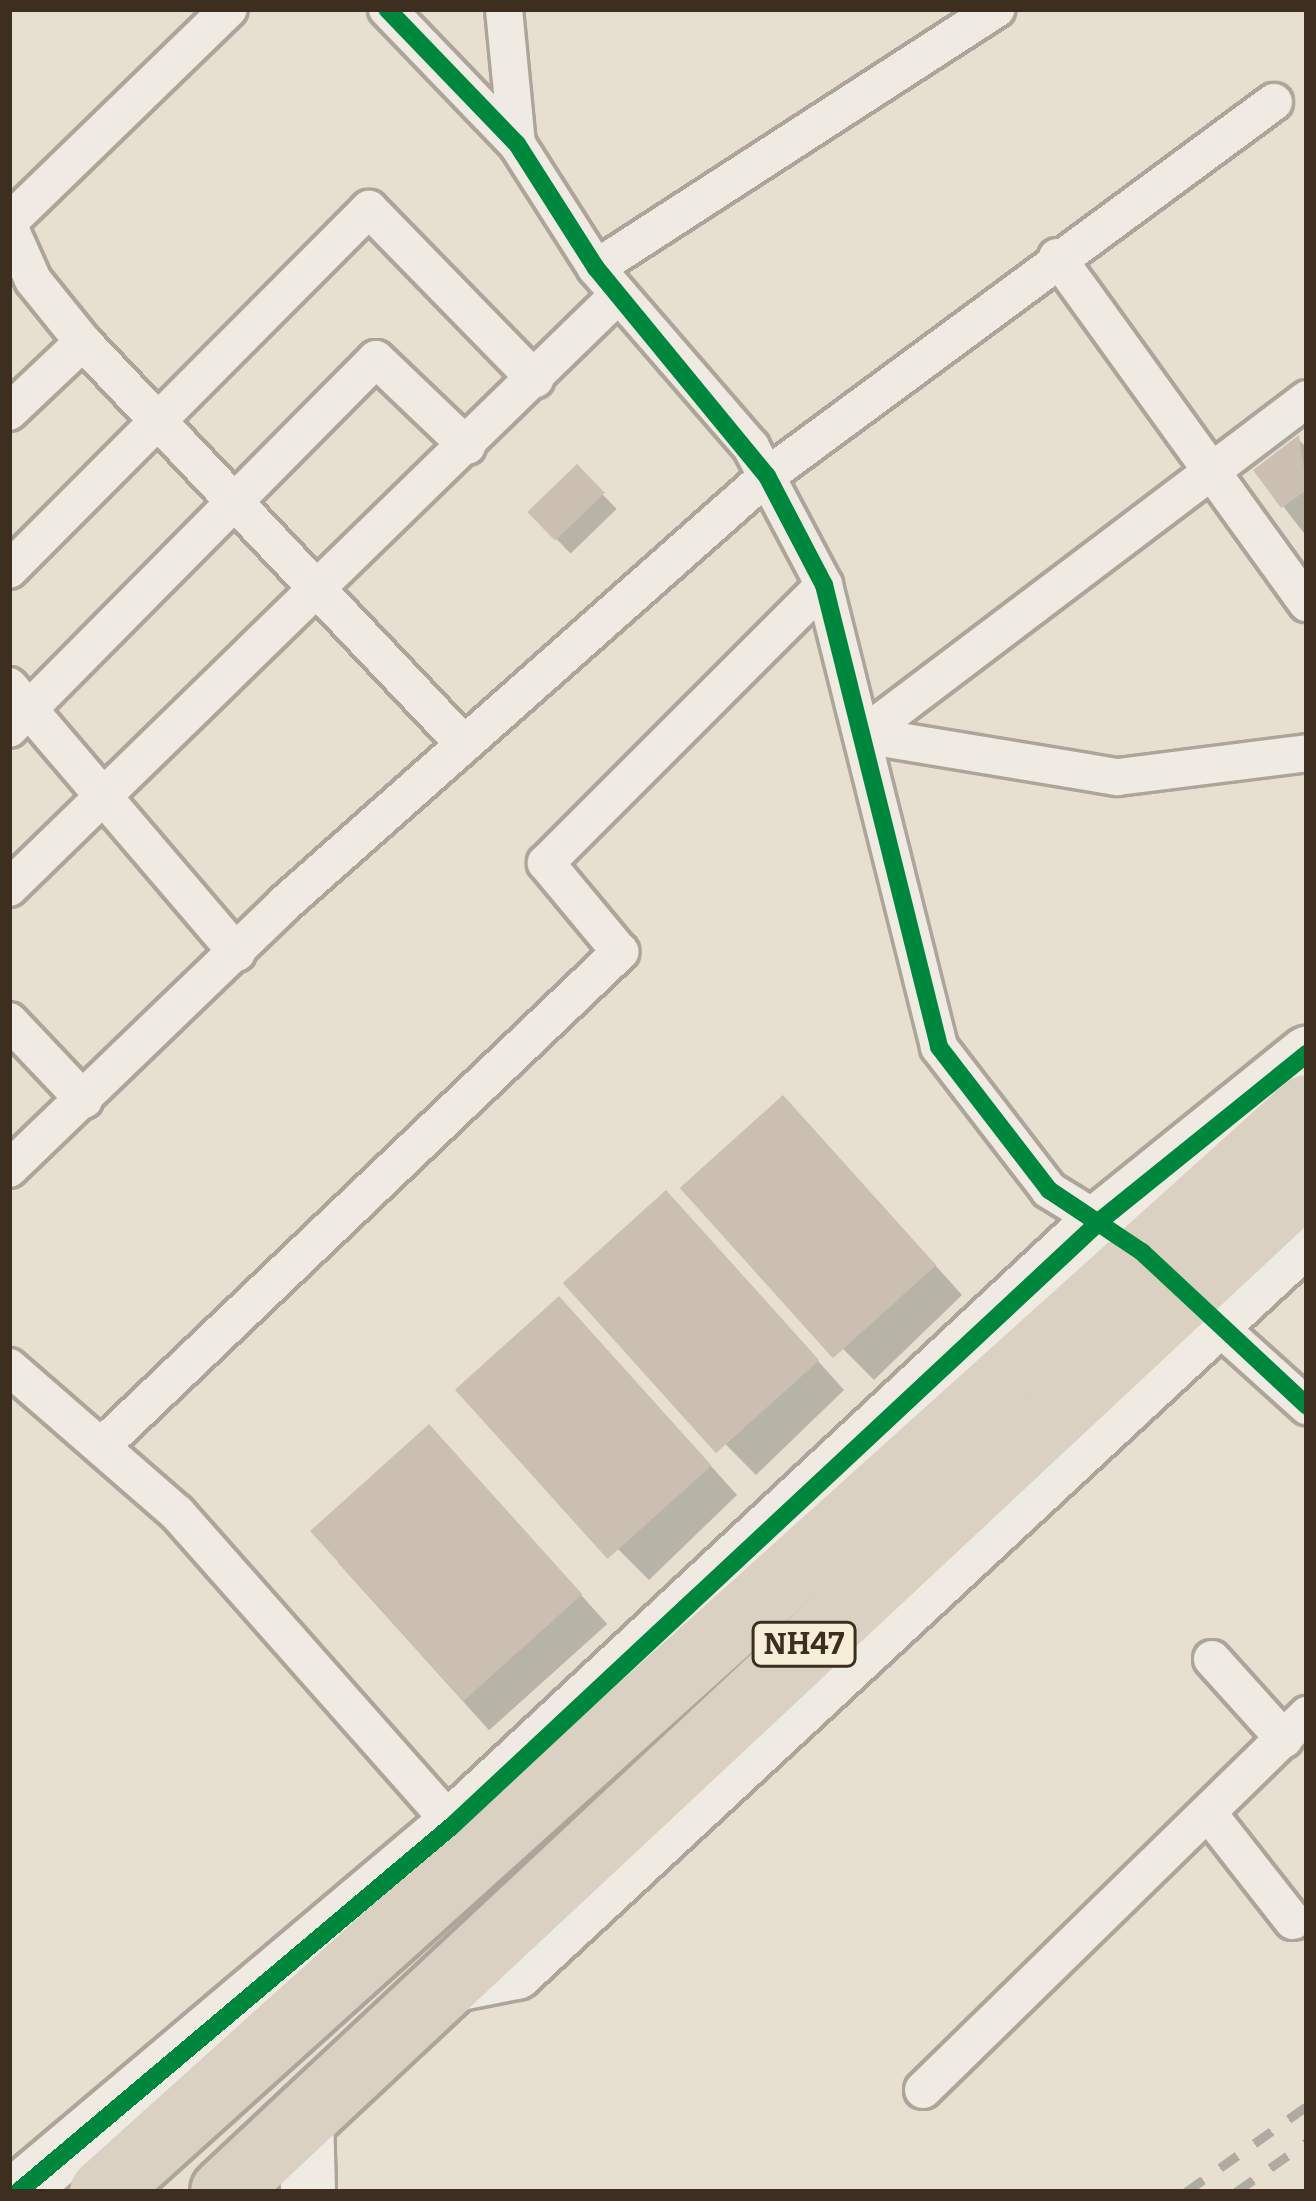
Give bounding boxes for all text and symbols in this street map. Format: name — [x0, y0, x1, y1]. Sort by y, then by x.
road number: NH47 — [750, 1620, 858, 1668]

